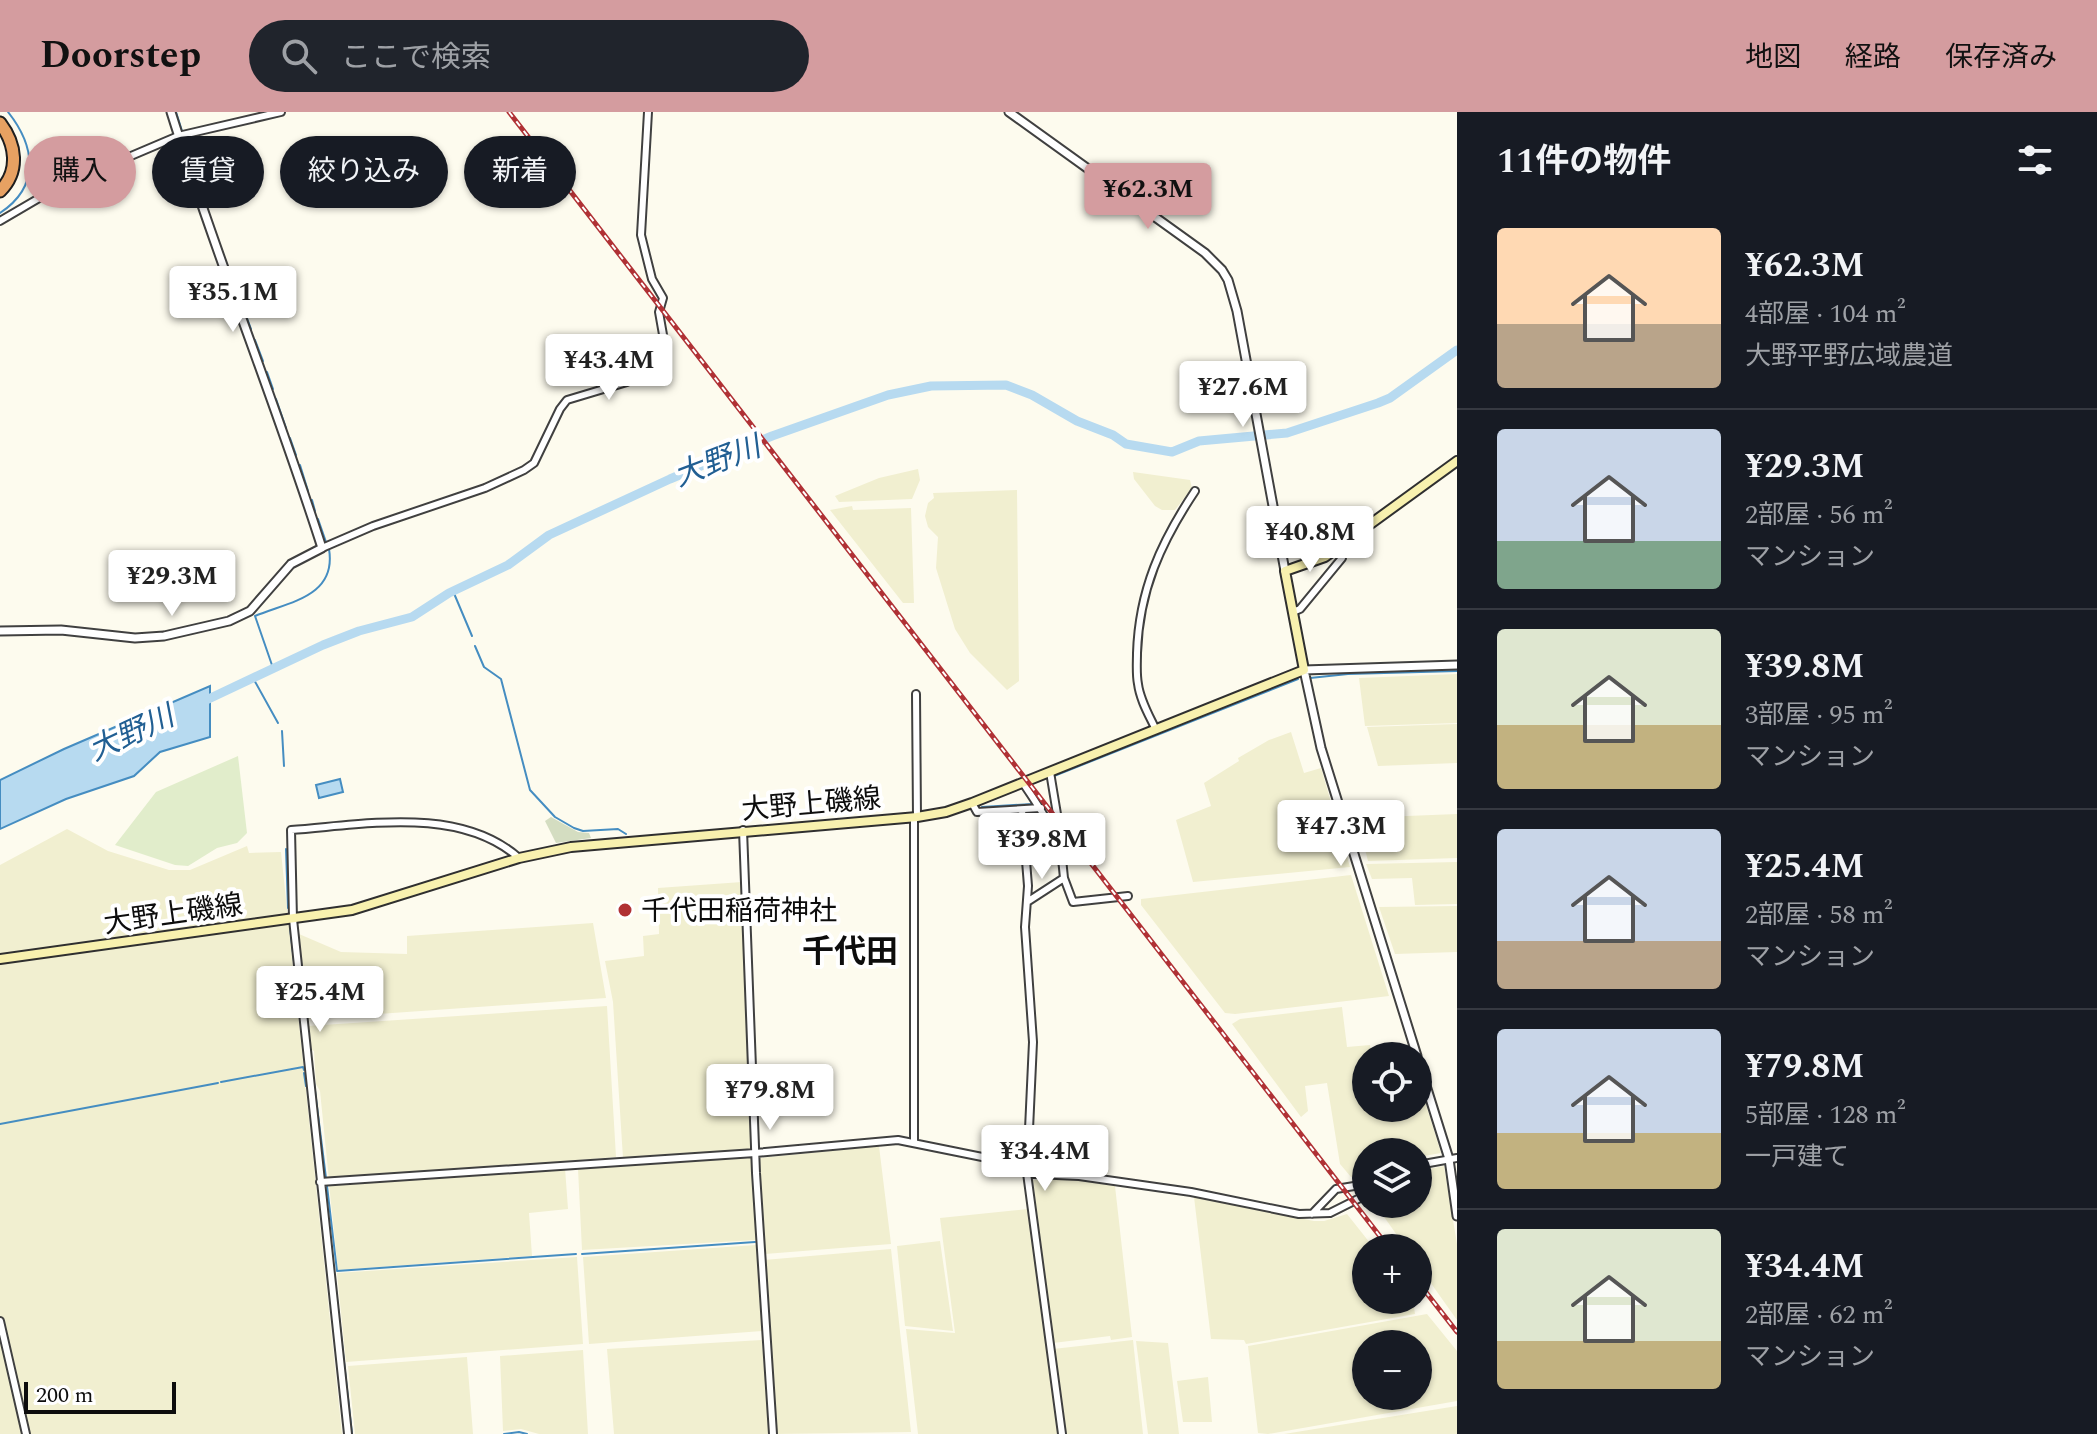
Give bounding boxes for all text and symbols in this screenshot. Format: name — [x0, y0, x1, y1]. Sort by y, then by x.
search box — [249, 20, 809, 92]
text: Doorstep — [40, 27, 201, 85]
icon: search — [277, 34, 321, 78]
text: ここで検索 — [341, 35, 491, 81]
text: 地図 — [1745, 36, 1801, 79]
text: 経路 — [1845, 36, 1901, 79]
text: 保存済み — [1945, 36, 2057, 79]
chip: 購入 — [24, 136, 136, 208]
chip: 賃貸 — [152, 136, 264, 208]
chip: 絞り込み — [280, 136, 448, 208]
chip: 新着 — [464, 136, 576, 208]
text: 11件の物件 — [1497, 136, 1671, 188]
icon: filters — [2013, 138, 2057, 182]
pin: ¥62.3M — [1083, 163, 1213, 231]
text: ¥62.3M — [1102, 169, 1194, 209]
text: ¥62.3M — [1745, 240, 1864, 292]
icon: home — [1561, 260, 1657, 356]
pin: ¥35.1M — [168, 266, 298, 334]
text: ¥35.1M — [187, 272, 279, 312]
text: 4部屋 · 104 m² — [1745, 294, 1906, 334]
pin: ¥43.4M — [544, 334, 674, 402]
text: 大野平野広域農道 — [1745, 336, 1953, 376]
text: ¥43.4M — [563, 340, 655, 380]
pin: ¥27.6M — [1178, 361, 1308, 429]
text: ¥27.6M — [1197, 367, 1289, 407]
water label: 大野川 — [667, 423, 770, 500]
text: ¥29.3M — [1745, 441, 1864, 493]
icon: home — [1561, 461, 1657, 557]
text: 2部屋 · 56 m² — [1745, 495, 1893, 535]
pin: ¥40.8M — [1245, 506, 1375, 574]
text: ¥40.8M — [1264, 512, 1356, 552]
text: マンション — [1745, 537, 1875, 577]
pin: ¥29.3M — [107, 550, 237, 618]
text: ¥29.3M — [126, 556, 218, 596]
text: ¥39.8M — [1745, 641, 1864, 693]
icon: home — [1561, 661, 1657, 757]
water label: 大野川 — [81, 693, 185, 774]
text: 3部屋 · 95 m² — [1745, 695, 1893, 735]
text: マンション — [1745, 737, 1875, 777]
street label: 大野上磯線 — [740, 777, 883, 832]
pin: ¥47.3M — [1276, 800, 1406, 868]
text: ¥47.3M — [1295, 806, 1387, 846]
pin: ¥39.8M — [977, 813, 1107, 881]
text: ¥39.8M — [996, 819, 1088, 859]
text: ¥25.4M — [1745, 841, 1864, 893]
icon: home — [1561, 861, 1657, 957]
street label: 大野上磯線 — [101, 883, 246, 946]
place label: 千代田稲荷神社 — [641, 890, 837, 933]
text: 2部屋 · 58 m² — [1745, 895, 1893, 935]
marker: 千代田稲荷神社 — [616, 901, 634, 919]
district label: 千代田 — [802, 928, 898, 977]
text: マンション — [1745, 937, 1875, 977]
pin: ¥25.4M — [255, 966, 385, 1034]
text: ¥25.4M — [274, 972, 366, 1012]
text: ¥79.8M — [1745, 1041, 1864, 1093]
map controls — [1352, 1042, 1432, 1410]
button: locate — [1352, 1042, 1432, 1122]
icon: home — [1561, 1061, 1657, 1157]
pin: ¥79.8M — [705, 1064, 835, 1132]
text: ¥79.8M — [724, 1070, 816, 1110]
text: 5部屋 · 128 m² — [1745, 1095, 1906, 1135]
pin: ¥34.4M — [980, 1125, 1110, 1193]
text: ¥34.4M — [999, 1131, 1091, 1171]
text: 一戸建て — [1745, 1137, 1849, 1177]
button: layers — [1352, 1138, 1432, 1218]
button: + — [1352, 1234, 1432, 1314]
text: ¥34.4M — [1745, 1241, 1864, 1293]
icon: home — [1561, 1261, 1657, 1357]
text: 2部屋 · 62 m² — [1745, 1295, 1893, 1335]
button: − — [1352, 1330, 1432, 1410]
text: マンション — [1745, 1337, 1875, 1377]
scale bar — [24, 1378, 176, 1414]
text: 200 m — [36, 1379, 93, 1412]

